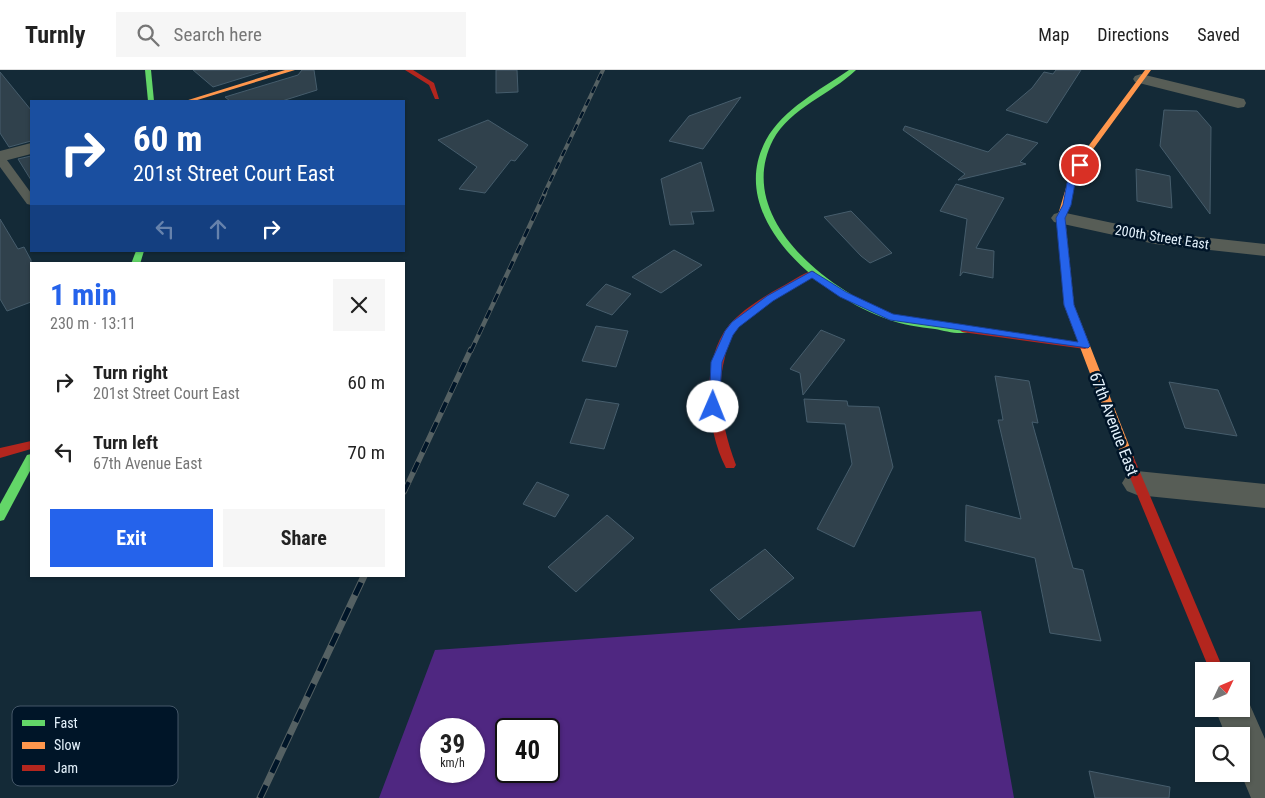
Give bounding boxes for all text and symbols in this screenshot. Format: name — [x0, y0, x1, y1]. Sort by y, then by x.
search box — [116, 12, 466, 57]
text: Turnly — [25, 21, 86, 49]
icon: search — [134, 21, 162, 49]
text: Search here — [174, 23, 262, 46]
text: Map — [1038, 24, 1069, 45]
text: Directions — [1097, 24, 1169, 45]
text: Saved — [1197, 24, 1240, 45]
text: 60 m — [133, 119, 202, 160]
icon: right — [50, 120, 115, 185]
pin — [1059, 144, 1101, 186]
icon: arrive — [1066, 151, 1094, 179]
text: 201st Street Court East — [133, 161, 335, 186]
icon: left — [151, 215, 179, 243]
icon: ahead — [204, 215, 232, 243]
icon: right — [257, 215, 285, 243]
street label: 200th Street East — [1114, 222, 1210, 252]
text: 1 min — [50, 277, 117, 312]
button: close — [333, 279, 385, 331]
text: 230 m · 13:11 — [50, 314, 136, 333]
text: Turn right — [93, 361, 168, 384]
icon: right — [50, 368, 78, 396]
street label: 67th Avenue East — [1086, 370, 1143, 479]
text: 60 m — [348, 371, 385, 394]
position arrow — [686, 380, 738, 432]
text: 201st Street Court East — [93, 384, 240, 403]
text: Turn left — [93, 431, 158, 454]
icon: left — [50, 438, 78, 466]
text: 70 m — [348, 441, 385, 464]
text: 67th Avenue East — [93, 454, 202, 473]
button: Exit — [50, 509, 213, 567]
button: Share — [223, 509, 385, 567]
north arrow — [1195, 662, 1250, 718]
map controls — [1195, 662, 1250, 782]
legend — [12, 706, 178, 786]
text: Fast — [54, 715, 78, 731]
speed limit sign: 40 — [495, 718, 560, 783]
button: search — [1195, 727, 1250, 782]
text: 39 — [440, 730, 465, 759]
text: Slow — [54, 737, 81, 753]
text: km/h — [440, 756, 465, 770]
text: Jam — [54, 760, 78, 776]

